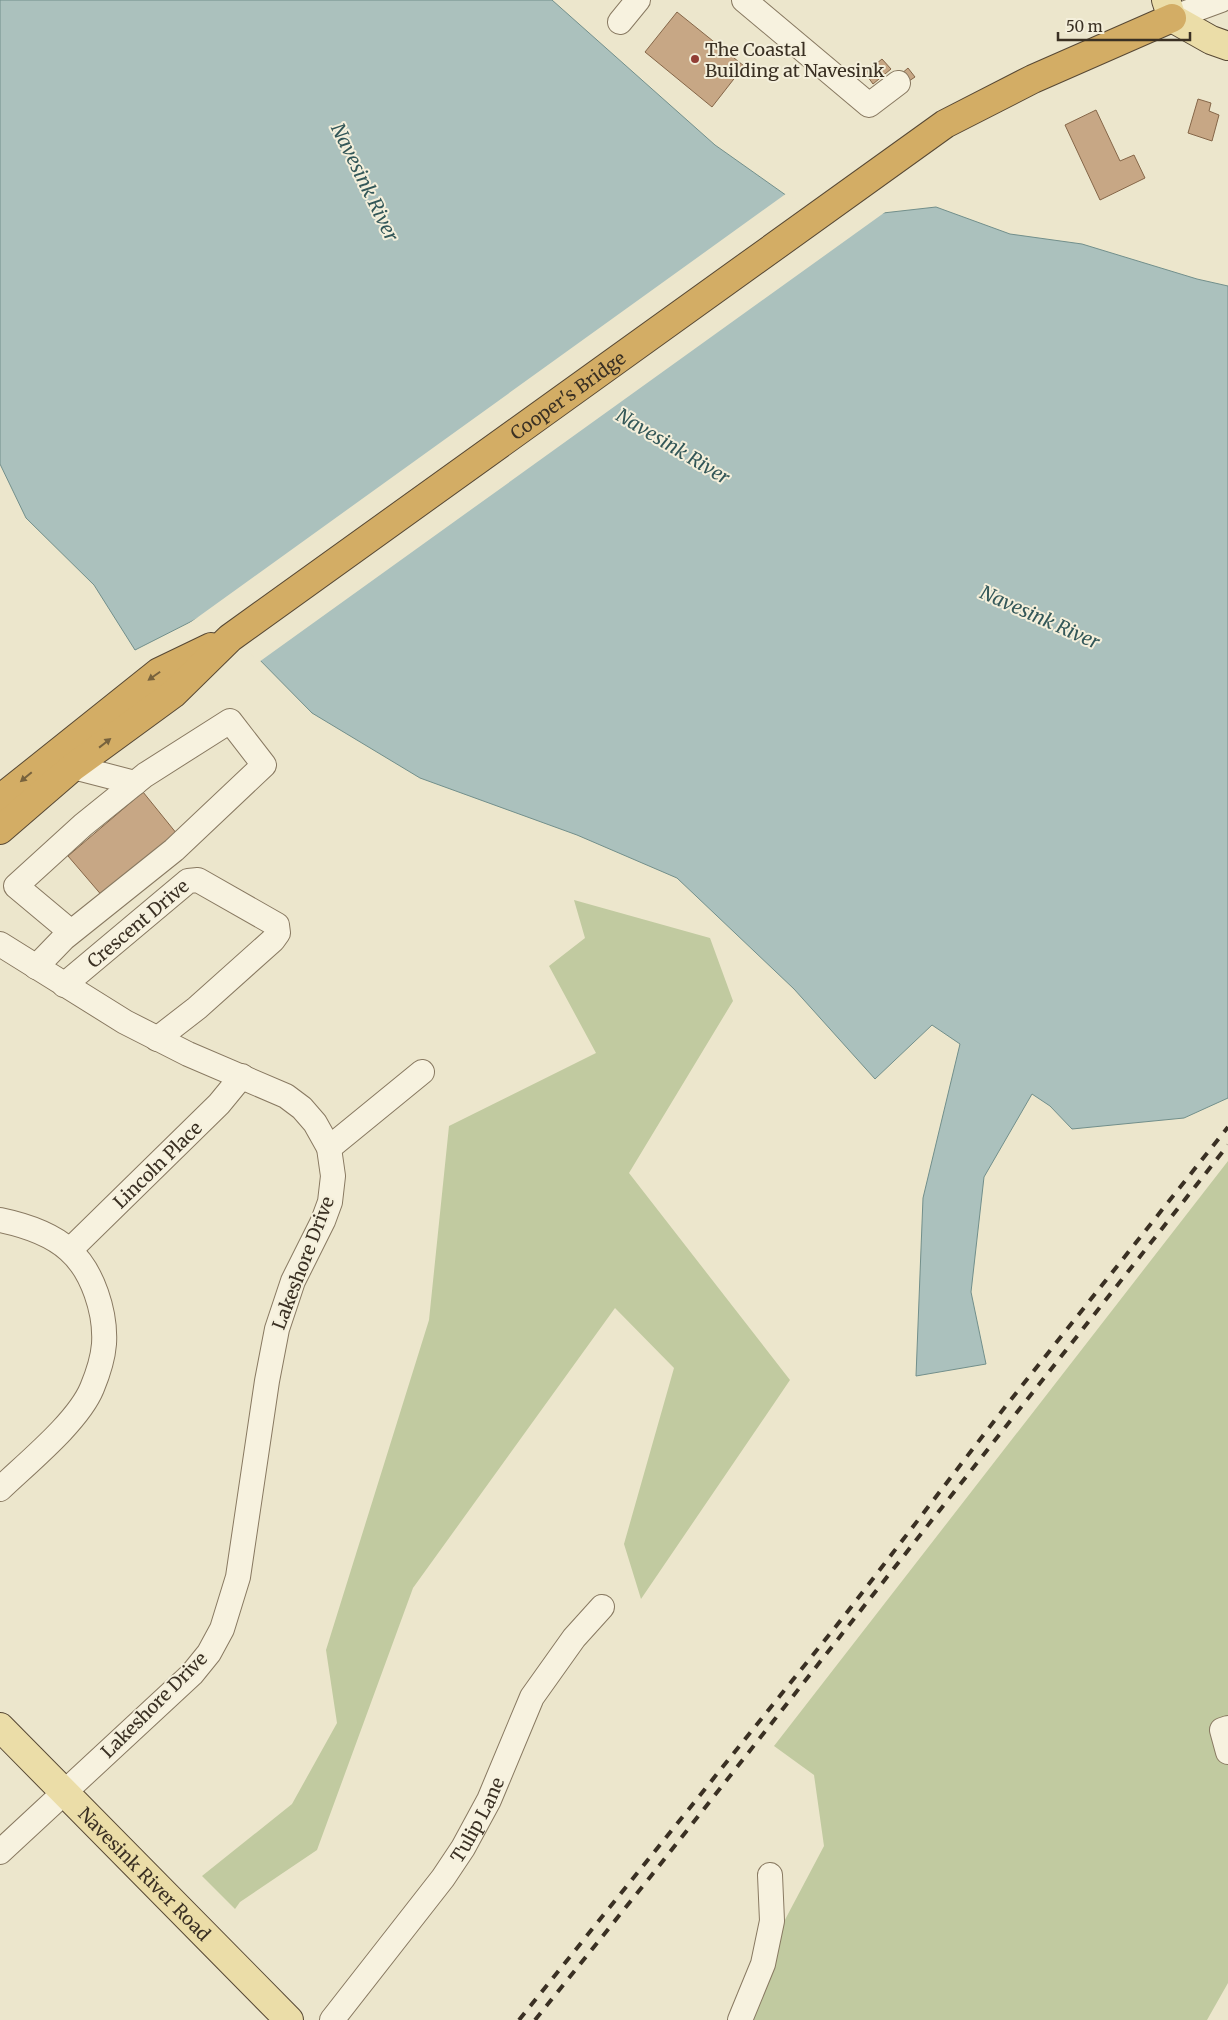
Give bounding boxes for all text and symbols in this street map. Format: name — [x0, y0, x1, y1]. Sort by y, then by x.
scale bar — [1058, 10, 1190, 42]
text: 50 m — [1066, 17, 1103, 36]
place label: The Coastal Building at Navesink — [705, 38, 885, 82]
marker: The Coastal Building at Navesink — [689, 53, 701, 65]
water label: Navesink River — [326, 119, 404, 245]
street label: Cooper's Bridge — [506, 346, 630, 444]
water label: Navesink River — [612, 403, 734, 489]
water label: Navesink River — [976, 580, 1104, 654]
one-way arrow — [147, 671, 161, 681]
one-way arrow — [98, 737, 111, 748]
one-way arrow — [21, 771, 33, 783]
street label: Crescent Drive — [82, 874, 193, 973]
street label: Lincoln Place — [108, 1116, 206, 1213]
street label: Lakeshore Drive — [267, 1193, 339, 1333]
street label: Lakeshore Drive — [96, 1647, 212, 1763]
street label: Tulip Lane — [445, 1774, 509, 1867]
street label: Navesink River Road — [74, 1802, 216, 1945]

